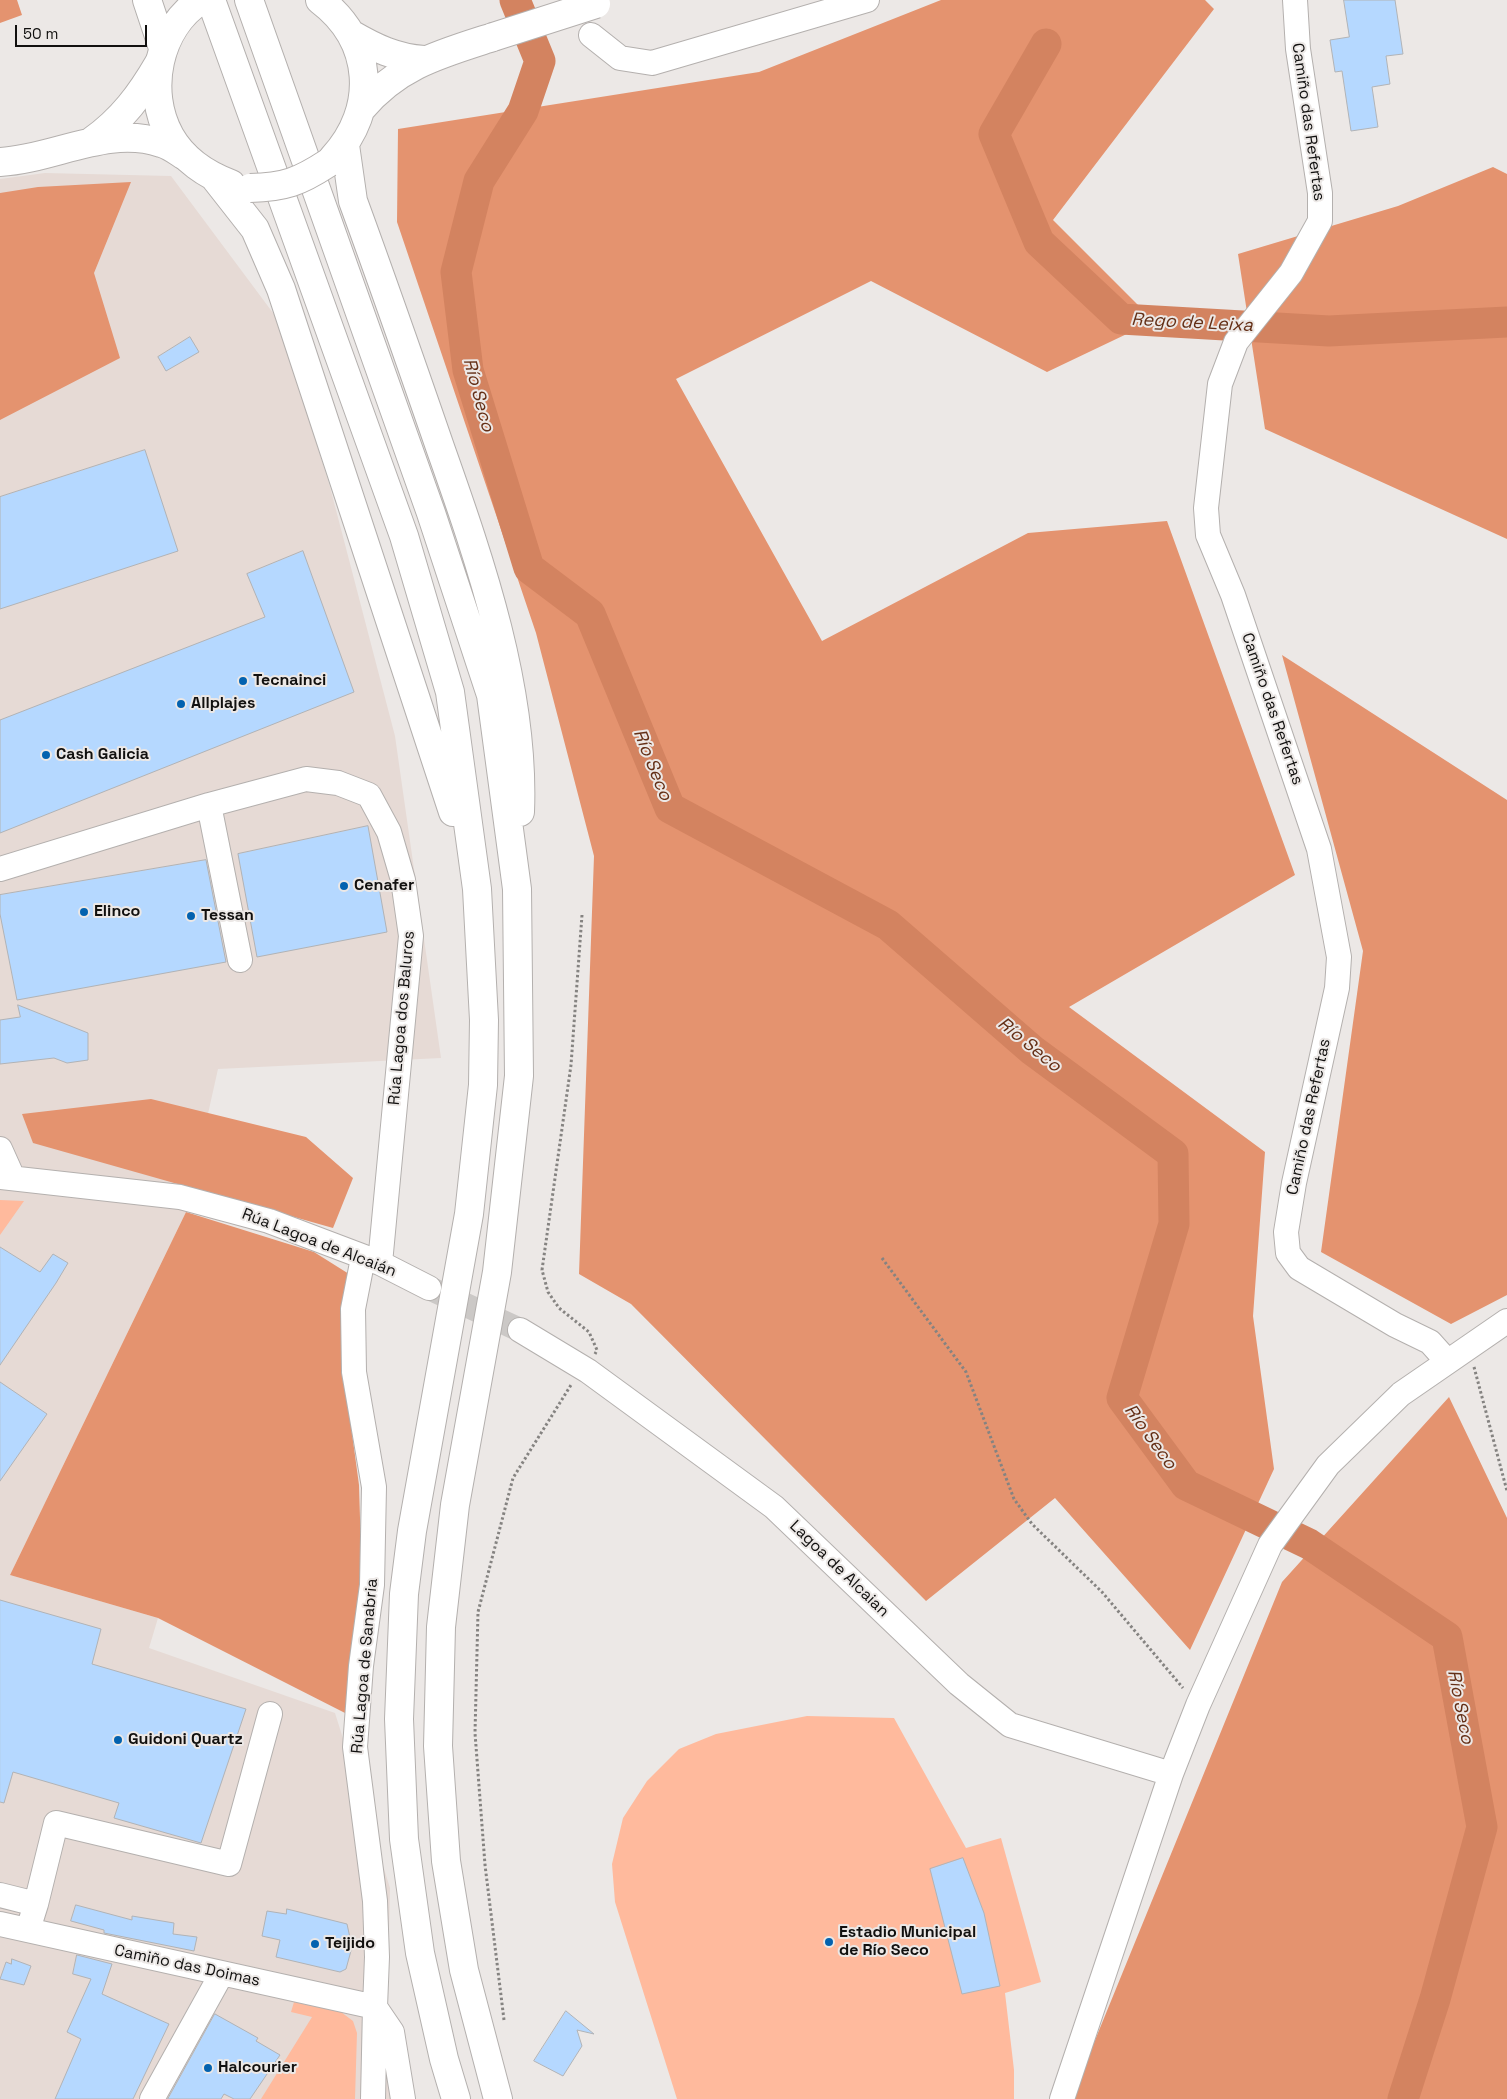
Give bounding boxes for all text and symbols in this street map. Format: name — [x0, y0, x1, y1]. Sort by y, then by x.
scale bar — [18, 15, 150, 47]
text: 50 m — [23, 24, 58, 43]
street label: Camiño das Refertas — [1287, 42, 1329, 202]
water label: Rego de Leixa — [1131, 309, 1253, 337]
water label: Río Seco — [458, 356, 498, 434]
street label: Camiño das Refertas — [1237, 631, 1307, 787]
place label: Tecnainci — [253, 671, 326, 691]
marker: Tecnainci — [237, 675, 249, 687]
place label: Allplajes — [191, 694, 255, 714]
marker: Allplajes — [175, 698, 187, 710]
water label: Río Seco — [628, 726, 676, 804]
place label: Cash Galicia — [56, 745, 149, 765]
marker: Cash Galicia — [40, 749, 52, 761]
place label: Cenafer — [354, 876, 414, 896]
marker: Cenafer — [338, 880, 350, 892]
place label: Elinco — [94, 902, 140, 922]
marker: Elinco — [78, 906, 90, 918]
place label: Tessan — [201, 906, 254, 926]
marker: Tessan — [185, 910, 197, 922]
street label: Rúa Lagoa dos Baluros — [385, 930, 419, 1106]
water label: Río Seco — [993, 1013, 1065, 1077]
street label: Camiño das Refertas — [1283, 1037, 1335, 1197]
street label: Rúa Lagoa de Alcaián — [239, 1205, 399, 1281]
water label: Río Seco — [1119, 1400, 1181, 1474]
street label: Lagoa de Alcaian — [785, 1517, 893, 1621]
street label: Rúa Lagoa de Sanabria — [348, 1578, 382, 1754]
water label: Río Seco — [1442, 1668, 1478, 1746]
place label: Guidoni Quartz — [128, 1730, 243, 1750]
marker: Guidoni Quartz — [112, 1734, 124, 1746]
place label: Estadio Municipal de Río Seco — [839, 1923, 976, 1961]
place label: Teijido — [325, 1934, 375, 1954]
marker: Estadio Municipal de Río Seco — [823, 1936, 835, 1948]
marker: Teijido — [309, 1938, 321, 1950]
street label: Camiño das Doimas — [112, 1941, 262, 1991]
place label: Halcourier — [218, 2058, 297, 2078]
marker: Halcourier — [202, 2062, 214, 2074]

